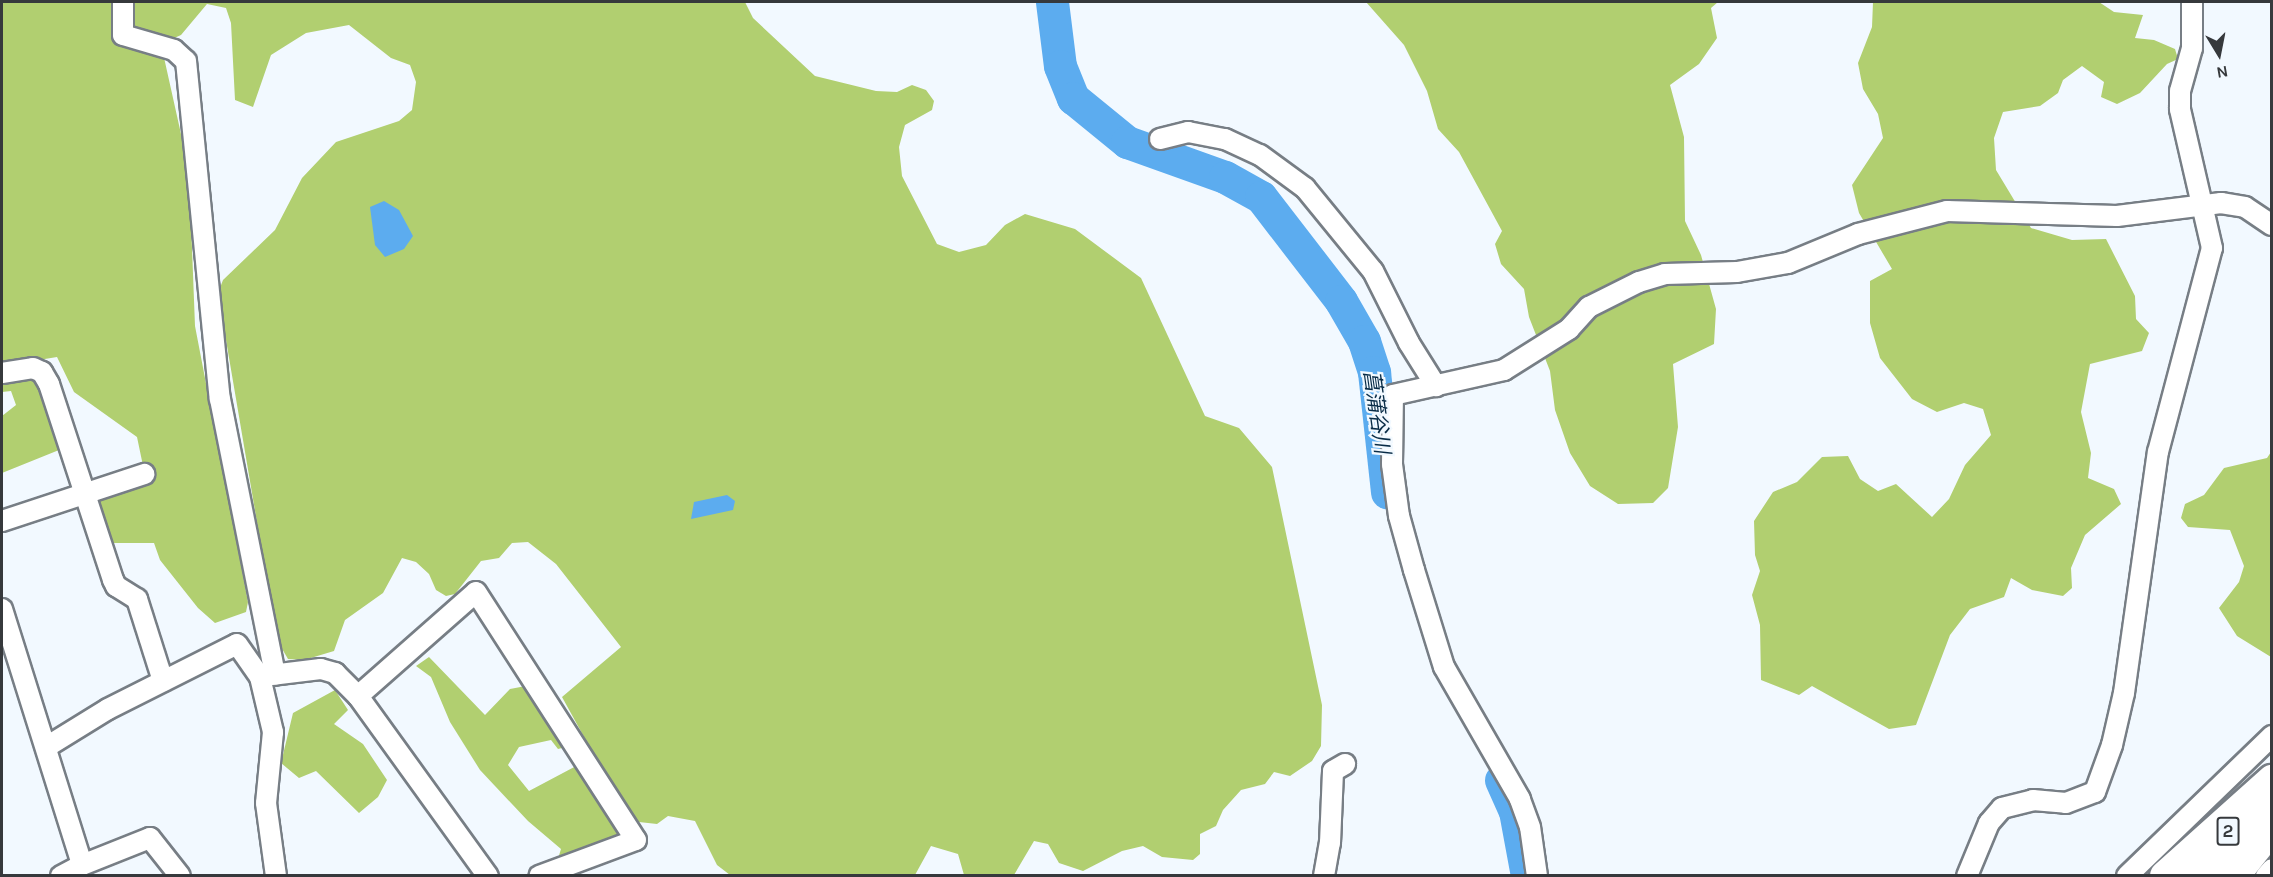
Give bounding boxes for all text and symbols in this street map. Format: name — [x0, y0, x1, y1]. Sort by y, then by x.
north arrow — [2189, 24, 2249, 84]
text: N — [2215, 62, 2230, 83]
water label: 菖蒲谷川 — [1359, 369, 1395, 455]
road number: 2 — [2216, 816, 2240, 846]

